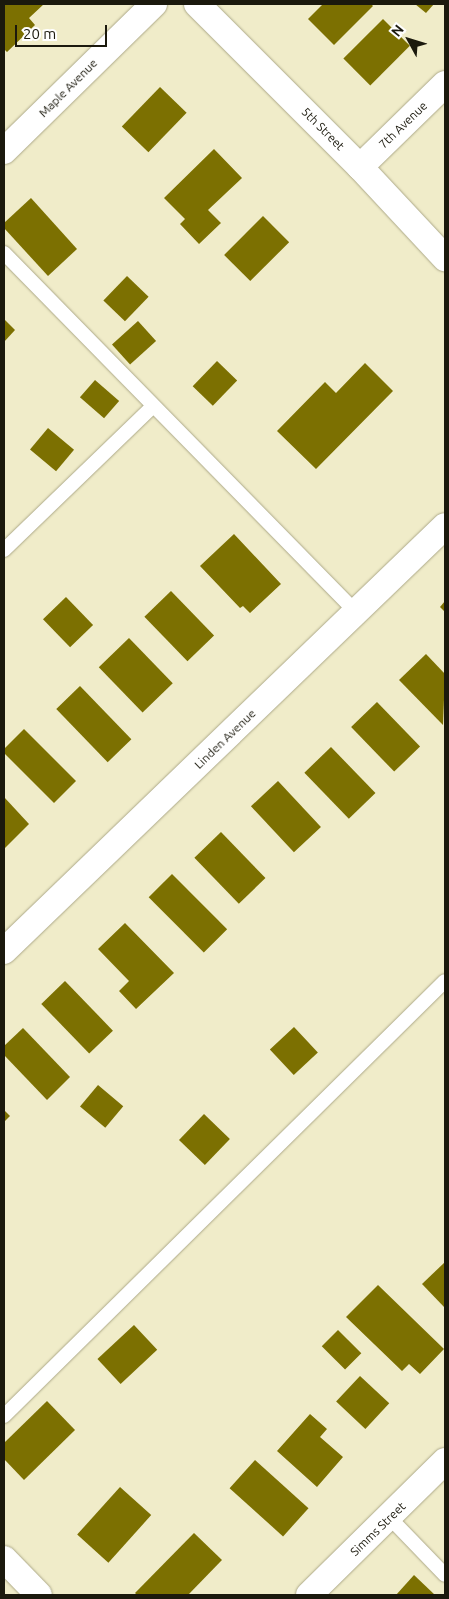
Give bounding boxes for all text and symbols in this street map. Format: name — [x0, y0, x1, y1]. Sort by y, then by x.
scale bar — [18, 15, 110, 47]
north arrow — [384, 15, 434, 65]
text: N — [388, 21, 407, 40]
text: 20 m — [23, 25, 56, 42]
street label: Maple Avenue — [36, 56, 100, 120]
street label: 7th Avenue — [376, 98, 430, 152]
street label: 5th Street — [299, 105, 347, 153]
street label: Linden Avenue — [191, 706, 259, 772]
street label: Simms Street — [347, 1499, 409, 1559]

